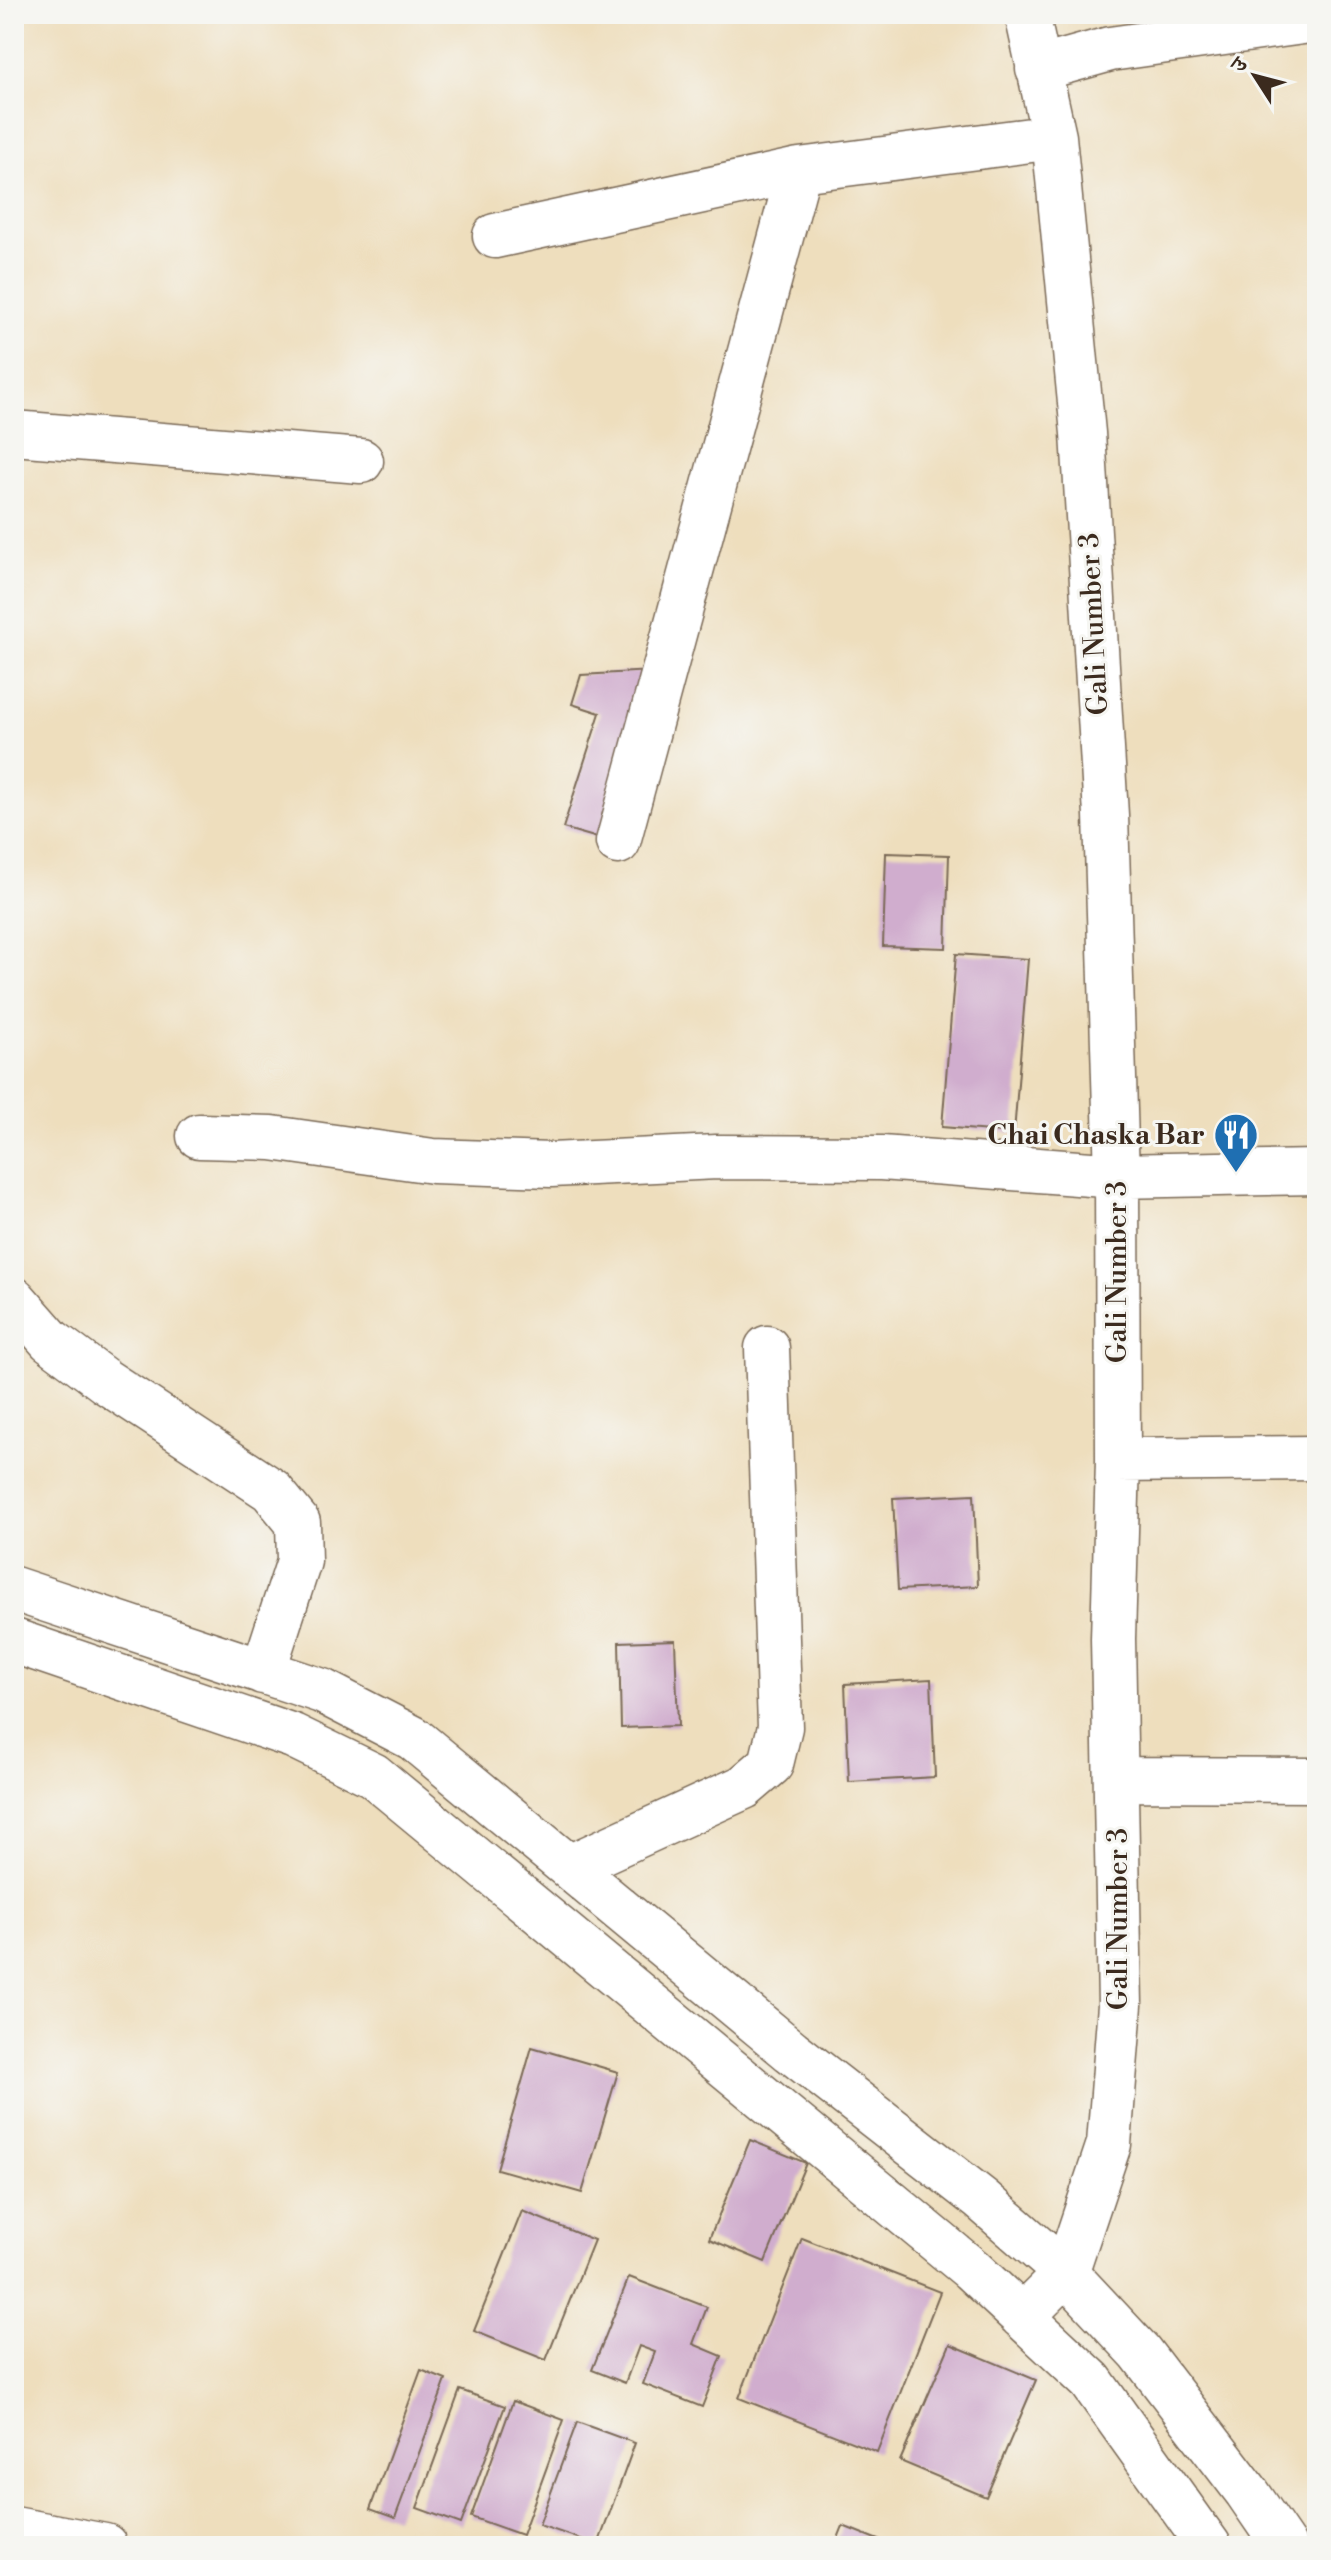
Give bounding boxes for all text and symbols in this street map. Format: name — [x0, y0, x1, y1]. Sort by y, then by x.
north arrow — [1215, 36, 1295, 116]
text: उ — [1225, 51, 1255, 79]
street label: Gali Number 3 — [1072, 532, 1116, 716]
restaurant icon: Chai Chaska Bar — [1212, 1111, 1260, 1174]
place label: Chai Chaska Bar — [987, 1118, 1205, 1153]
street label: Gali Number 3 — [1100, 1181, 1135, 1363]
street label: Gali Number 3 — [1101, 1828, 1136, 2010]

